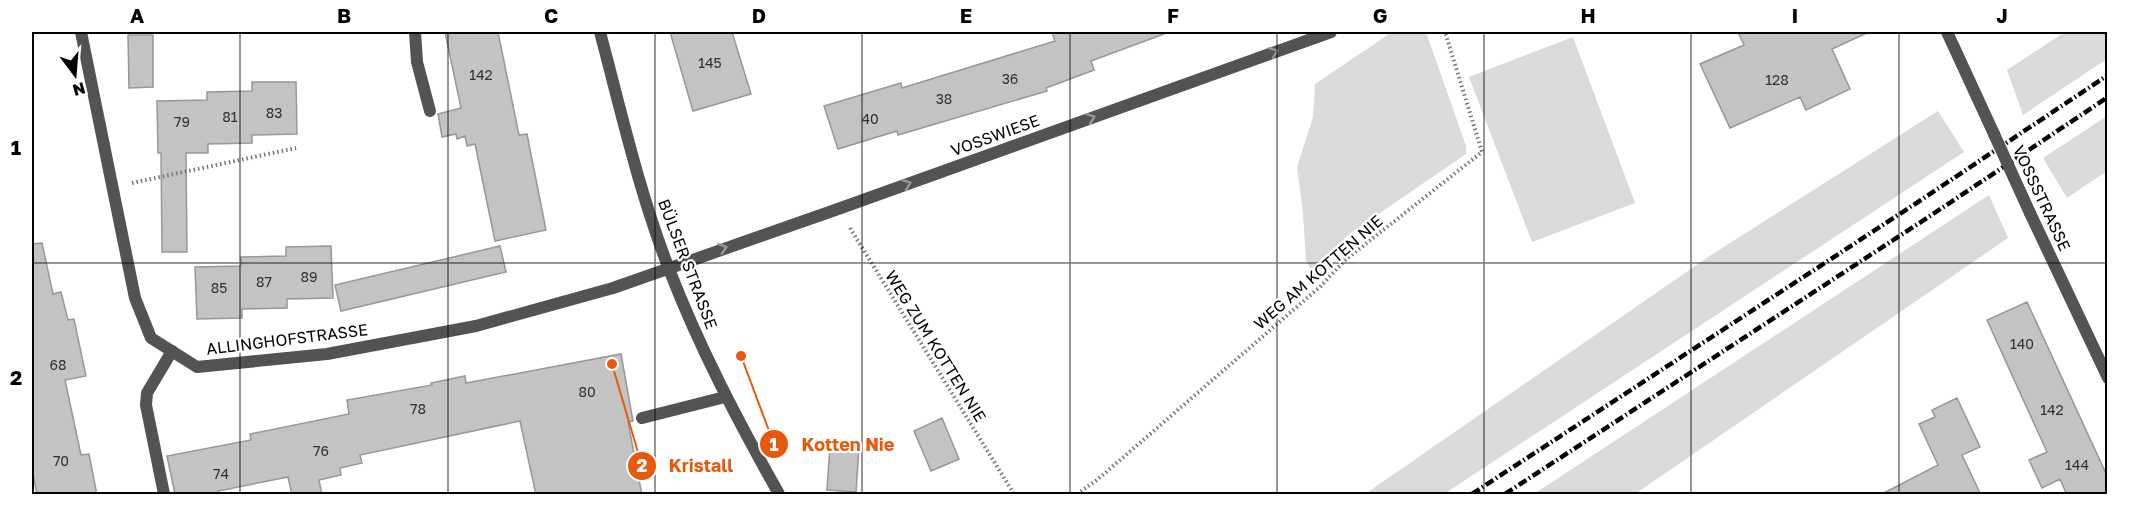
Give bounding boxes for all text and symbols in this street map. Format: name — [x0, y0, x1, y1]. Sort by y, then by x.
text: A — [130, 3, 144, 27]
text: B — [337, 3, 351, 27]
text: C — [544, 3, 558, 27]
text: D — [752, 3, 766, 27]
text: E — [960, 3, 972, 27]
text: F — [1167, 3, 1179, 27]
text: G — [1373, 3, 1387, 27]
text: H — [1580, 3, 1596, 27]
text: I — [1792, 3, 1798, 27]
text: J — [1996, 3, 2008, 27]
north arrow — [45, 45, 105, 105]
one-way arrow — [1268, 47, 1279, 59]
house number: 145 — [698, 54, 722, 71]
house number: 142 — [469, 66, 493, 83]
house number: 36 — [1002, 70, 1018, 87]
house number: 128 — [1765, 71, 1789, 88]
text: N — [71, 78, 88, 101]
house number: 38 — [936, 90, 952, 107]
house number: 83 — [266, 104, 282, 121]
house number: 81 — [222, 108, 238, 125]
house number: 40 — [861, 110, 879, 127]
street label: VOSSWIESE — [948, 110, 1042, 160]
house number: 79 — [174, 113, 190, 130]
one-way arrow — [1085, 113, 1096, 126]
text: 1 — [11, 135, 21, 159]
street label: VOSSSTRASSE — [2009, 142, 2075, 254]
one-way arrow — [902, 179, 912, 192]
street label: BÜLSER STRASSE — [654, 196, 722, 332]
street label: WEG AM KOTTEN NIE — [1249, 211, 1387, 333]
one-way arrow — [717, 243, 728, 256]
street label: WEG ZUM KOTTEN NIE — [881, 267, 991, 425]
house number: 89 — [300, 268, 318, 285]
house number: 87 — [256, 273, 272, 290]
house number: 85 — [211, 279, 227, 296]
street label: ALLINGHOFSTRASSE — [205, 319, 369, 359]
house number: 140 — [2010, 335, 2034, 352]
house number: 68 — [49, 356, 67, 373]
text: 2 — [10, 365, 22, 389]
house number: 80 — [578, 383, 596, 400]
house number: 78 — [410, 400, 426, 417]
house number: 142 — [2040, 401, 2064, 418]
callout: Kotten Nie — [759, 426, 906, 462]
text: 1 — [769, 433, 779, 455]
text: Kotten Nie — [802, 433, 895, 455]
house number: 76 — [313, 442, 329, 459]
callout: Kristall — [627, 448, 746, 484]
house number: 70 — [53, 452, 69, 469]
text: 2 — [637, 454, 648, 476]
text: Kristall — [669, 454, 733, 476]
house number: 144 — [2065, 456, 2089, 473]
house number: 74 — [213, 465, 229, 482]

